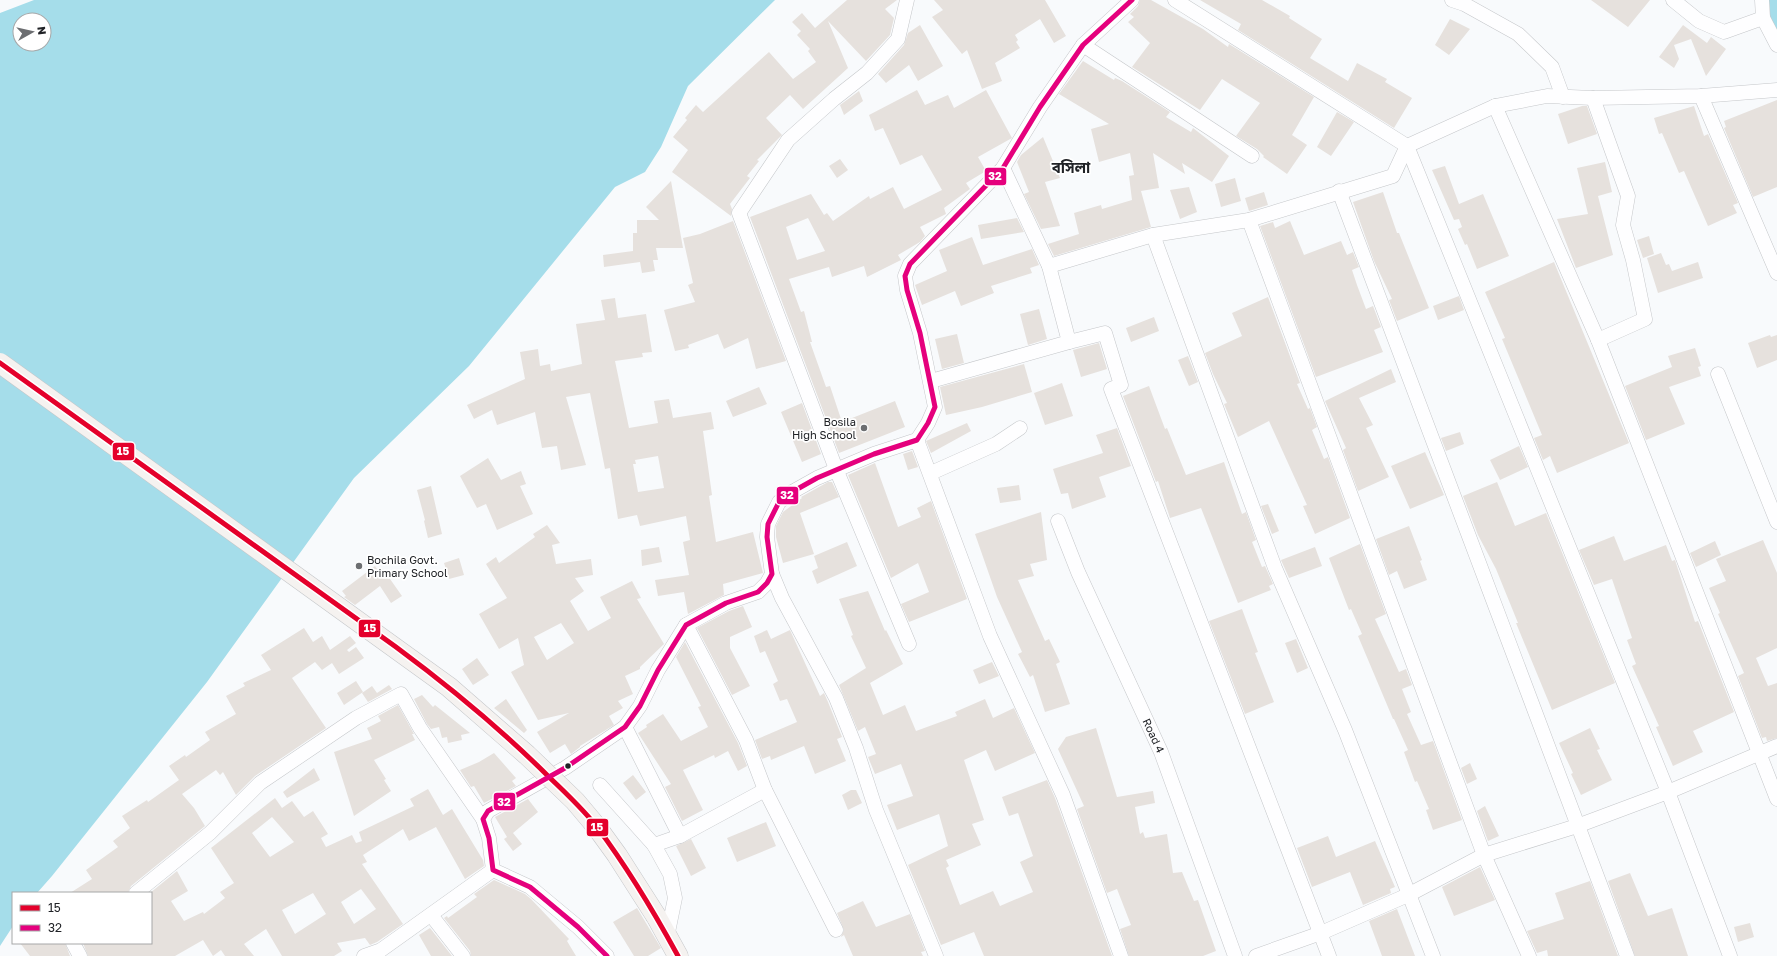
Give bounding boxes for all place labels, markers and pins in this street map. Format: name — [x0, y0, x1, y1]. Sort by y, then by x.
place label: Bosila High School — [792, 415, 856, 441]
marker: Bosila High School — [859, 423, 869, 433]
place label: Bochila Govt. Primary School — [367, 553, 448, 579]
marker: Bochila Govt. Primary School — [354, 561, 364, 571]
unlabelled marker — [563, 761, 573, 771]

